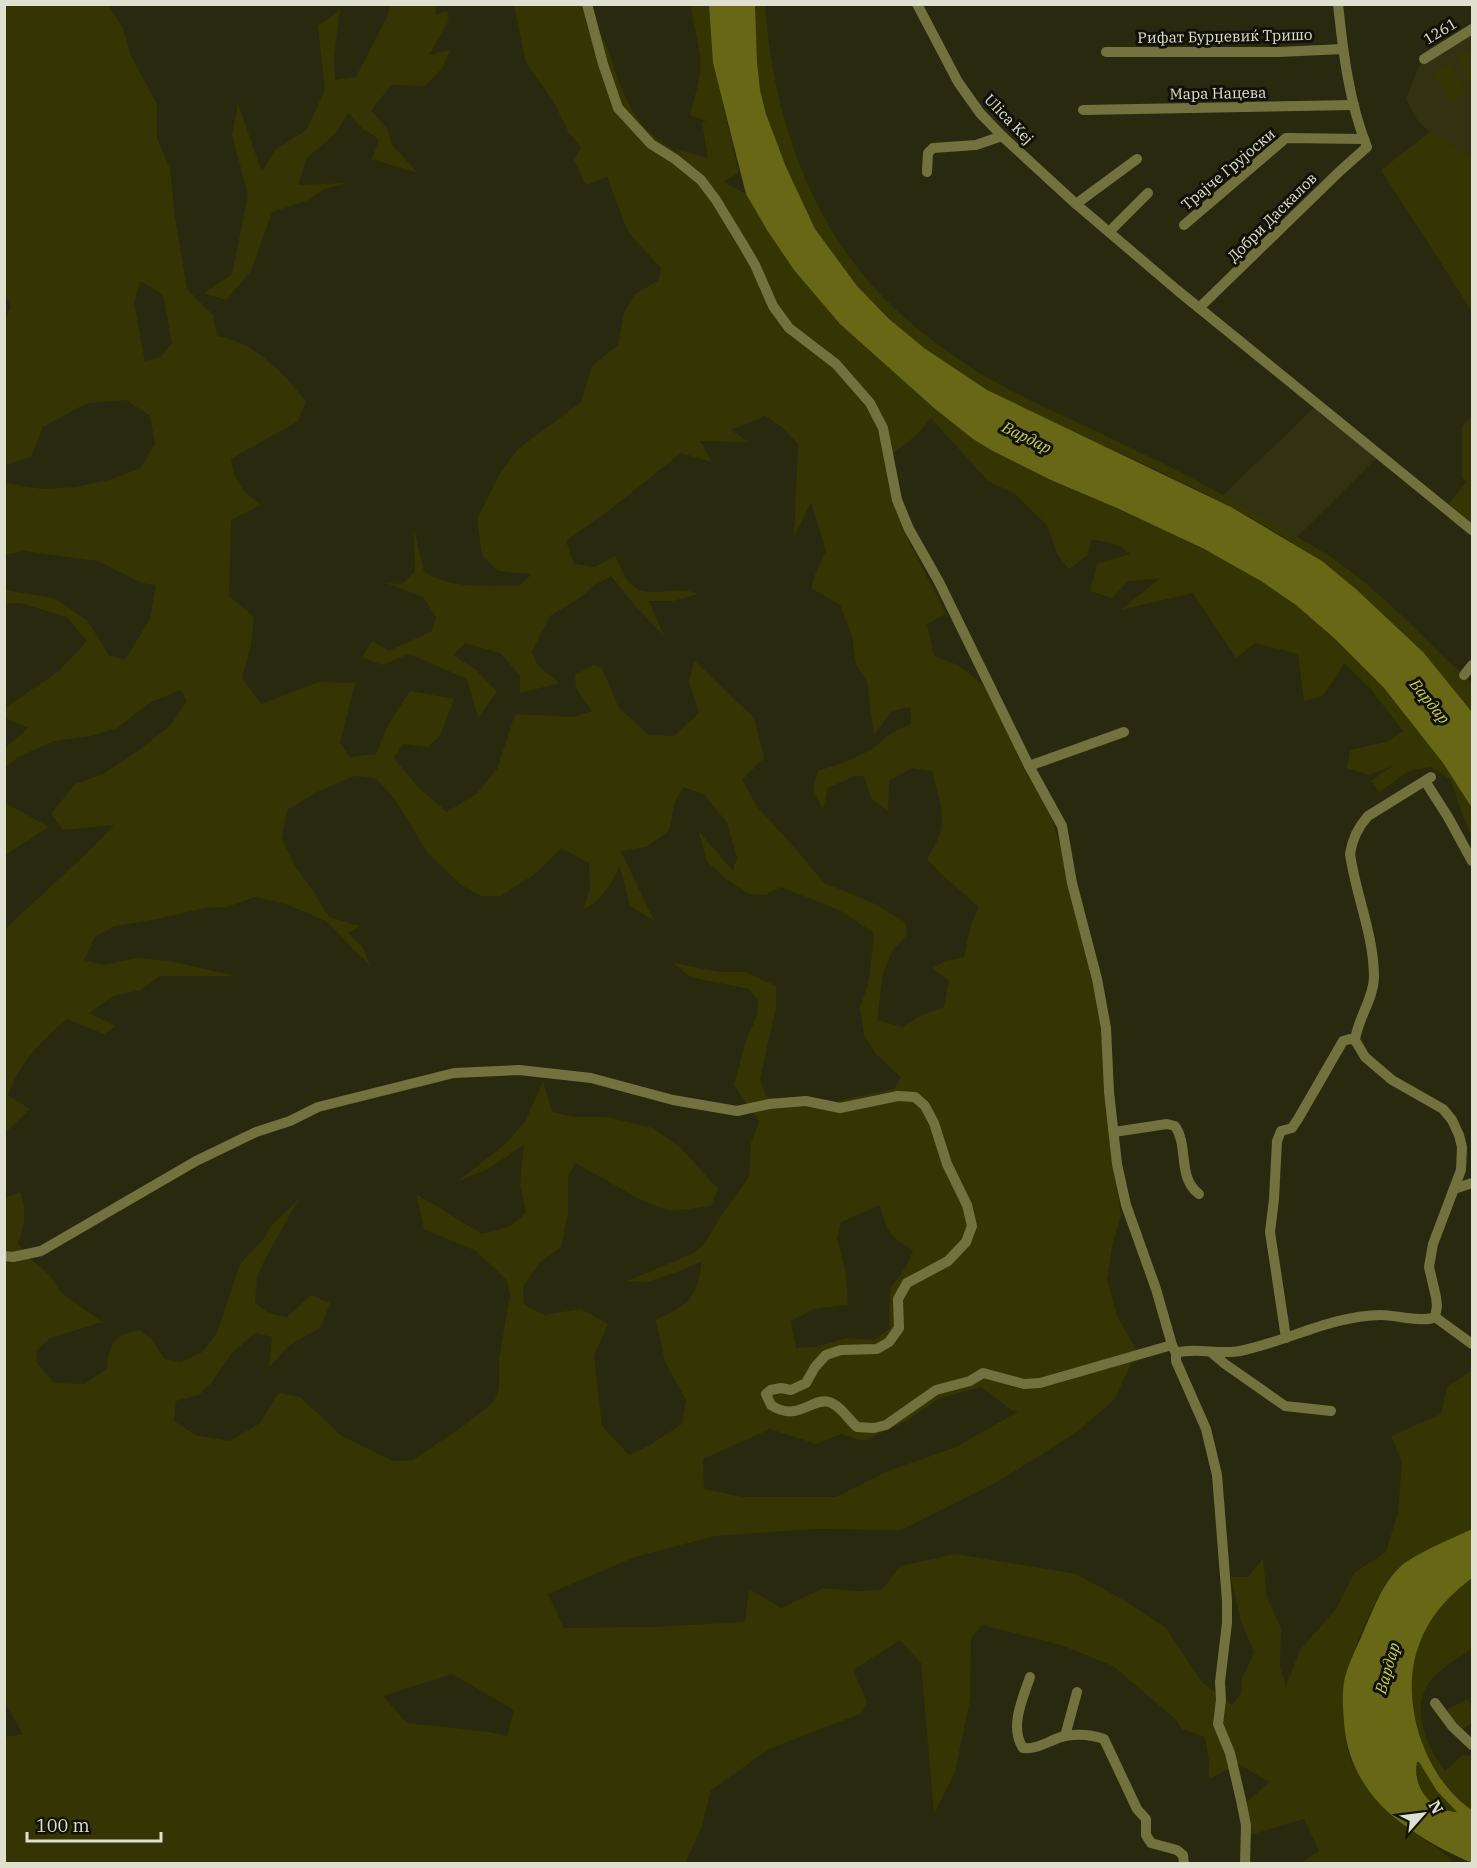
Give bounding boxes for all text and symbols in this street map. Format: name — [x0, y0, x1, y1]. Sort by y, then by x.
street label: 1261 — [1420, 14, 1460, 48]
street label: Рифат Бурџевиќ Тришо — [1137, 25, 1313, 47]
street label: Мара Нацева — [1169, 83, 1267, 103]
street label: Ulica Kej — [980, 90, 1038, 148]
street label: Трајче Грујоски — [1177, 124, 1279, 214]
street label: Добри Даскалов — [1223, 168, 1321, 266]
water label: Вардар — [998, 416, 1055, 457]
water label: Вардар — [1405, 674, 1454, 728]
water label: Вардар — [1370, 1640, 1404, 1697]
north arrow — [1393, 1784, 1453, 1844]
text: N — [1424, 1797, 1448, 1817]
scale bar — [27, 1805, 160, 1843]
text: 100 m — [36, 1814, 90, 1837]

